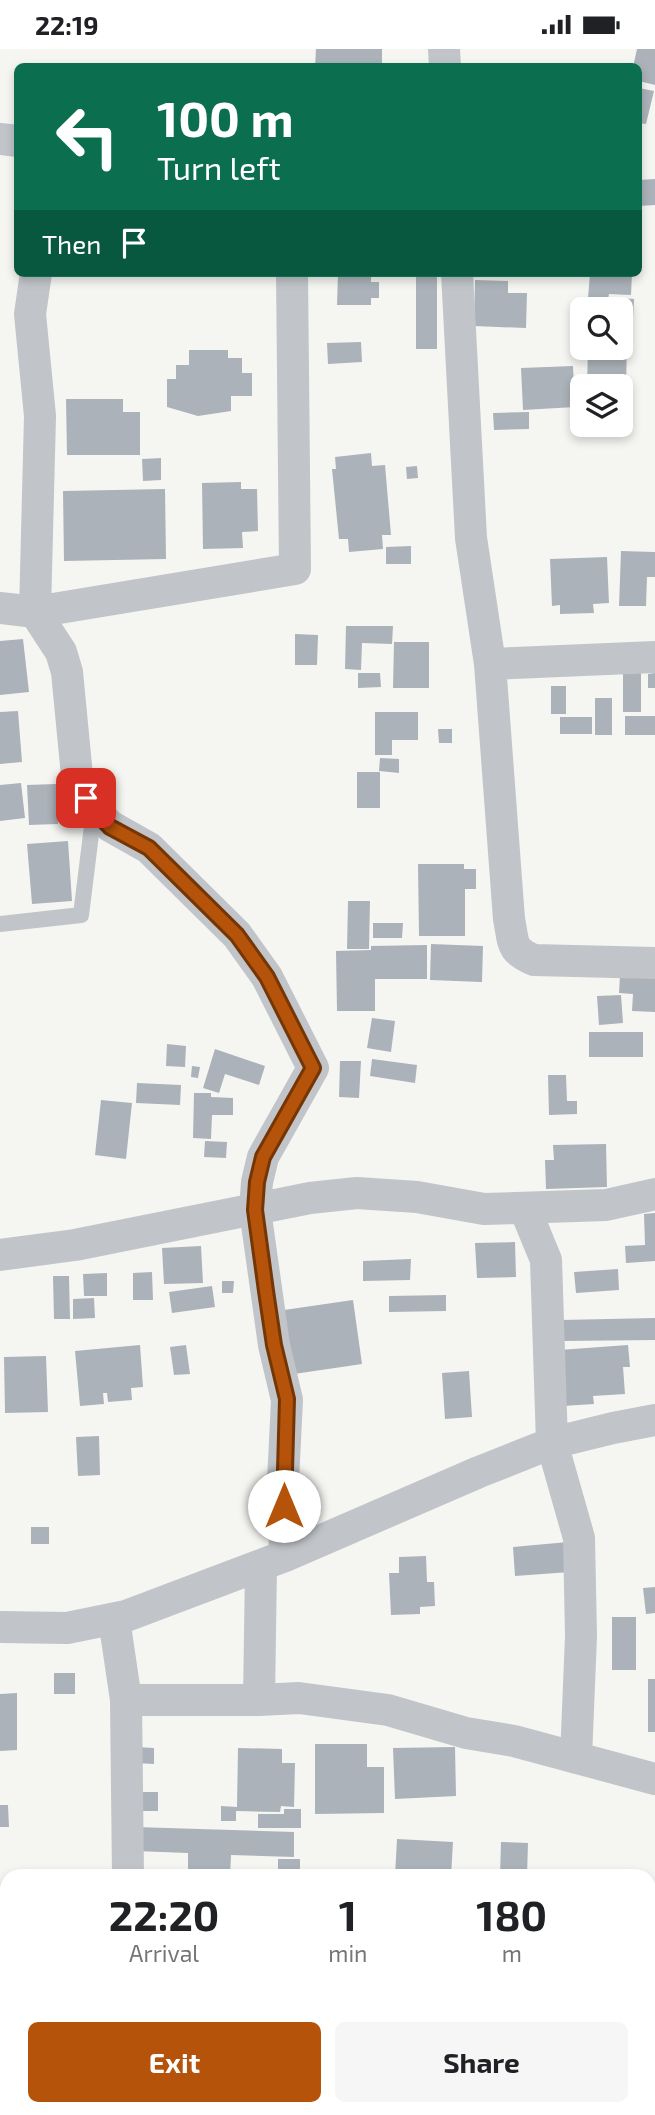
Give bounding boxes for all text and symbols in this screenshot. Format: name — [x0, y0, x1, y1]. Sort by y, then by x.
text: 22:19 — [35, 9, 98, 40]
text: 100 m — [157, 88, 294, 147]
icon: left — [42, 91, 133, 182]
text: Turn left — [157, 148, 281, 186]
icon: arrive — [115, 224, 153, 262]
text: Then — [42, 228, 101, 259]
map controls — [570, 297, 633, 437]
button: search — [570, 297, 633, 360]
button: layers — [570, 374, 633, 437]
pin — [56, 768, 116, 828]
icon: arrive — [67, 779, 105, 817]
position arrow — [247, 1469, 321, 1543]
text: 22:20 — [109, 1889, 219, 1939]
text: 1 — [339, 1889, 357, 1939]
text: 180 — [476, 1889, 547, 1939]
text: Arrival — [129, 1939, 199, 1967]
text: min — [328, 1939, 367, 1967]
text: m — [502, 1939, 522, 1967]
button: Exit — [28, 2022, 321, 2102]
button: Share — [335, 2022, 628, 2102]

